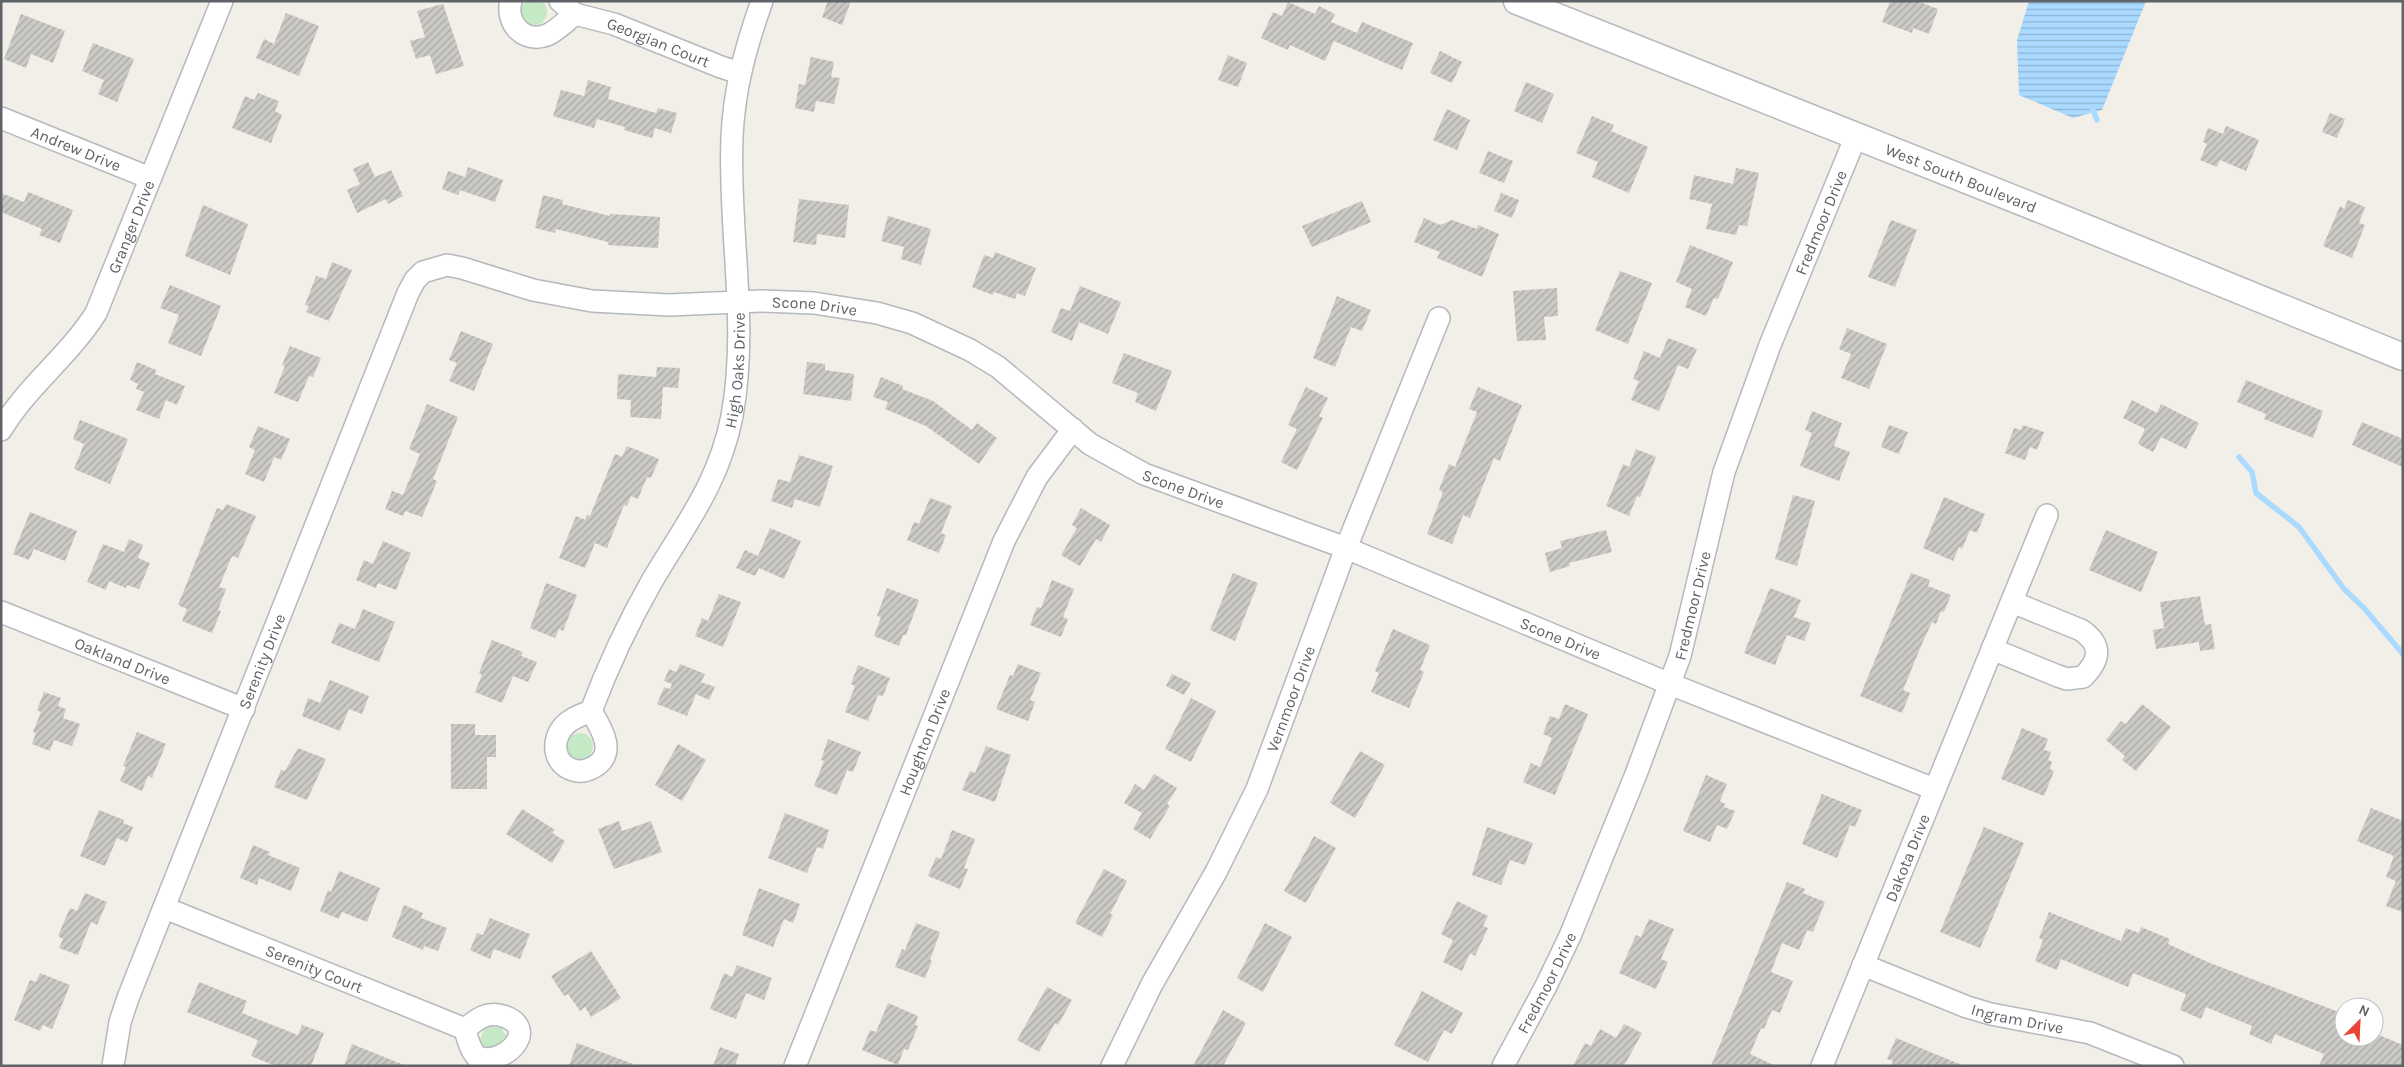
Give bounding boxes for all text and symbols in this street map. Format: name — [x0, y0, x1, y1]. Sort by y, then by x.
street label: Georgian Court — [605, 14, 712, 71]
street label: Andrew Drive — [28, 122, 124, 175]
street label: West South Boulevard — [1883, 140, 2039, 217]
street label: Fredmoor Drive — [1791, 167, 1851, 278]
street label: Granger Drive — [104, 178, 159, 276]
street label: Scone Drive — [771, 292, 858, 320]
street label: High Oaks Drive — [721, 312, 749, 430]
street label: Scone Drive — [1140, 465, 1227, 513]
street label: Fredmoor Drive — [1670, 549, 1715, 662]
street label: Serenity Drive — [235, 611, 290, 712]
street label: Scone Drive — [1517, 613, 1604, 664]
street label: Oakland Drive — [72, 633, 173, 689]
street label: Vernmoor Drive — [1263, 643, 1319, 755]
street label: Houghton Drive — [895, 686, 954, 798]
street label: Dakota Drive — [1881, 811, 1934, 905]
street label: Fredmoor Drive — [1513, 929, 1580, 1037]
street label: Serenity Court — [262, 940, 366, 997]
north arrow — [2334, 997, 2384, 1047]
street label: Ingram Drive — [1969, 1000, 2065, 1038]
text: N — [2356, 1001, 2372, 1020]

